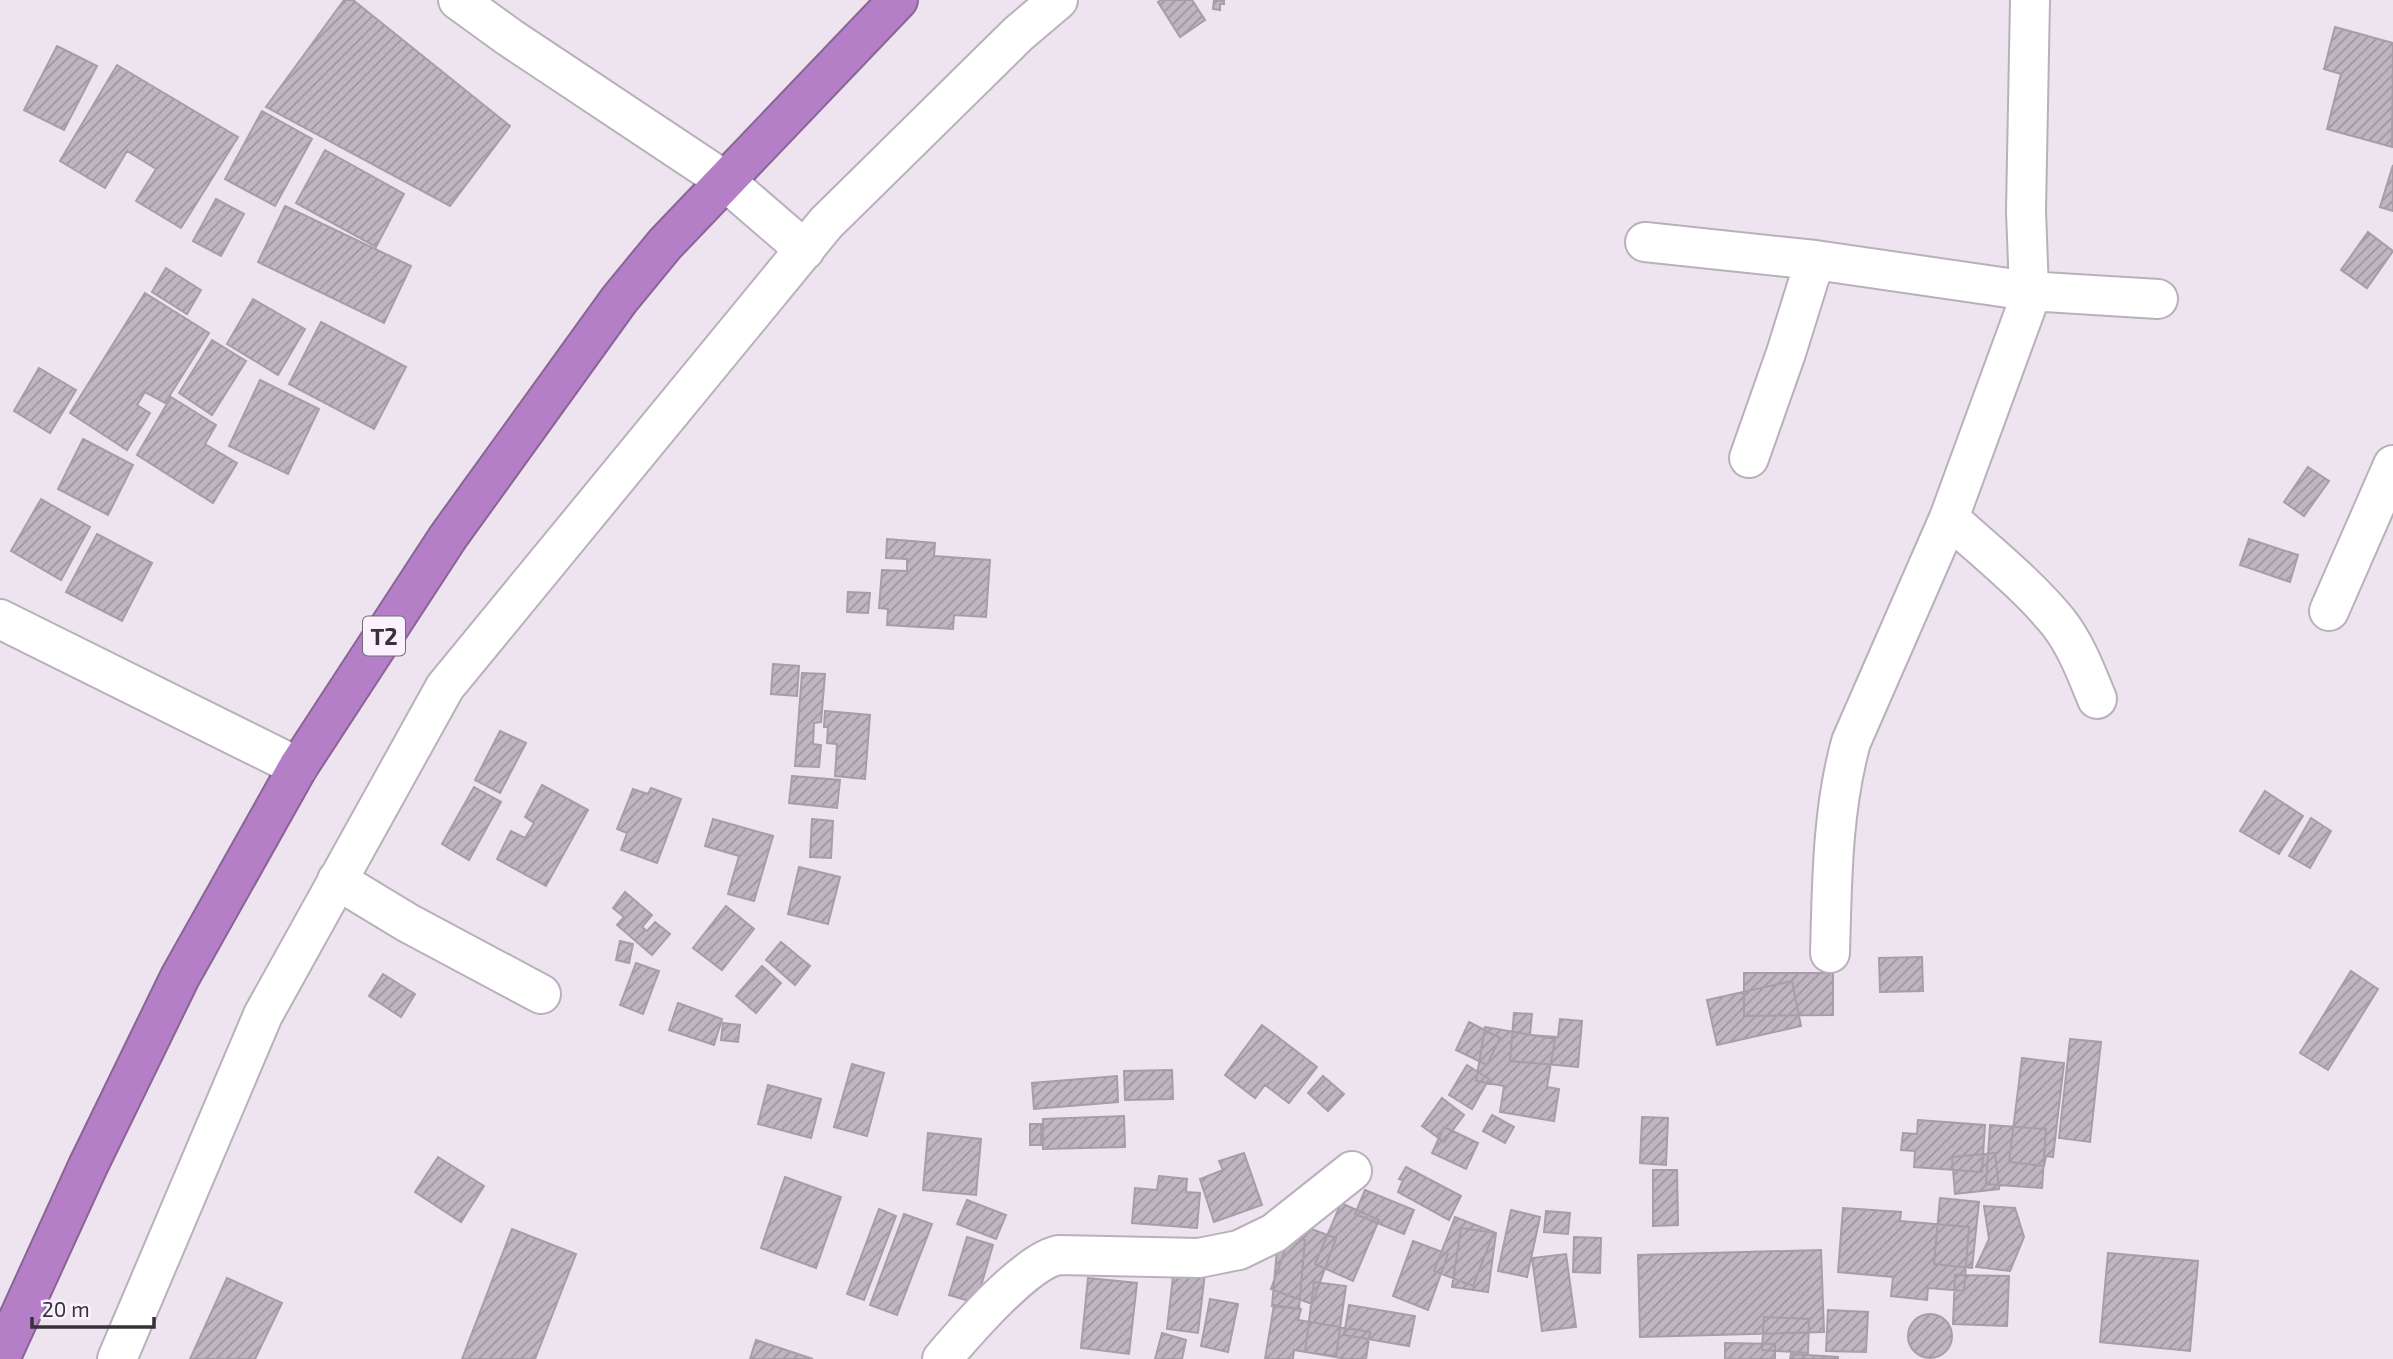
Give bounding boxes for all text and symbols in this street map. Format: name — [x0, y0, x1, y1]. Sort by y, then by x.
road number: T2 — [363, 616, 405, 656]
scale bar — [32, 1286, 154, 1330]
text: 20 m — [42, 1296, 90, 1321]

